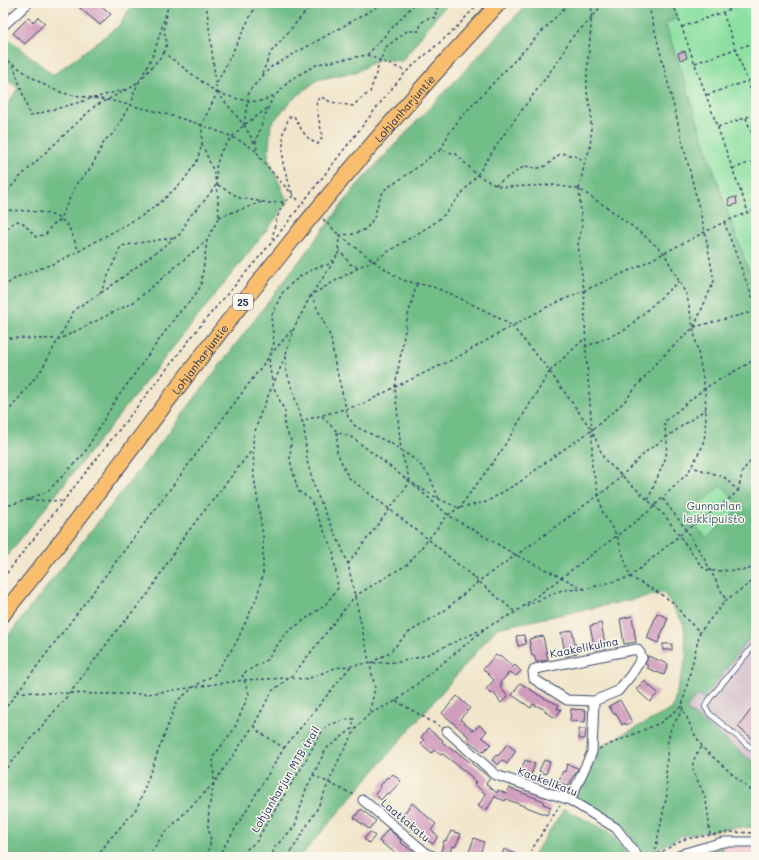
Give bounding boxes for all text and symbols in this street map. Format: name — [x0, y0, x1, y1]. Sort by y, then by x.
street label: Lohjanharjuntie — [370, 71, 438, 145]
road number: 25 — [233, 294, 253, 310]
street label: Lohjanharjuntie — [168, 320, 231, 397]
park label: Gunnarlan leikkipuisto — [684, 498, 745, 526]
street label: Kaakelikulma — [549, 633, 620, 661]
street label: Lohjanharjun MTB trail — [247, 723, 323, 835]
street label: Kaakelikatu — [516, 763, 580, 799]
street label: Laattakatu — [378, 795, 434, 845]

